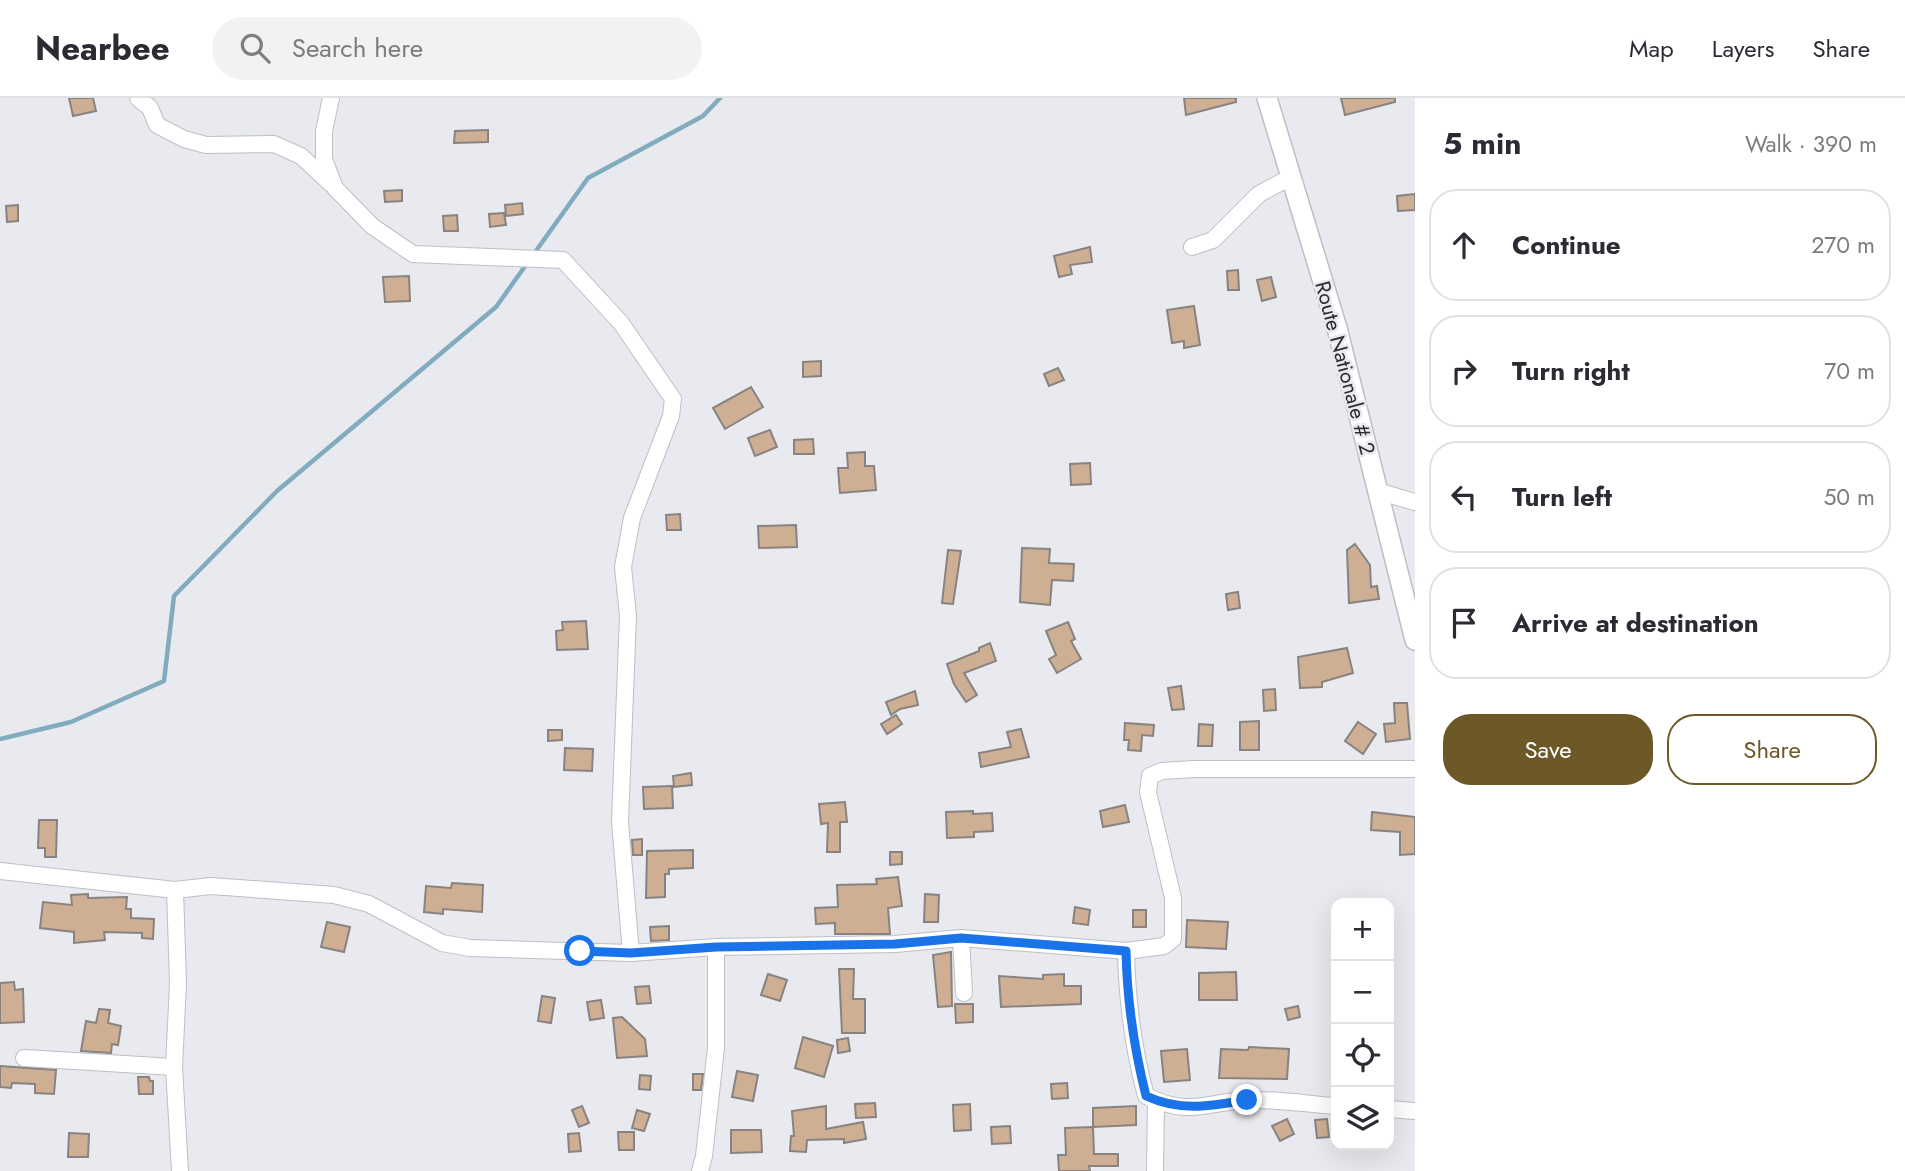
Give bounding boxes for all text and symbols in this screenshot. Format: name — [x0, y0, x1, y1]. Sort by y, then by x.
search box — [212, 17, 702, 80]
text: Nearbee — [35, 25, 170, 72]
icon: search — [236, 29, 274, 67]
text: Search here — [292, 29, 423, 67]
text: Map — [1629, 31, 1674, 66]
text: Layers — [1712, 31, 1774, 66]
text: Share — [1812, 31, 1870, 66]
text: 5 min — [1443, 122, 1521, 165]
text: Walk · 390 m — [1745, 127, 1877, 161]
icon: ahead — [1445, 226, 1483, 264]
text: Continue — [1512, 226, 1621, 264]
text: 270 m — [1811, 228, 1875, 262]
street label: Route Nationale # 2 — [1307, 278, 1383, 458]
icon: right — [1445, 352, 1483, 390]
text: Turn right — [1512, 352, 1630, 390]
text: 70 m — [1824, 354, 1875, 388]
icon: left — [1445, 478, 1483, 516]
text: Turn left — [1512, 478, 1612, 516]
text: 50 m — [1823, 480, 1875, 514]
icon: arrive — [1445, 604, 1483, 642]
text: Arrive at destination — [1512, 604, 1759, 642]
button: Save — [1443, 714, 1653, 785]
button: Share — [1667, 714, 1877, 785]
map controls — [1331, 898, 1394, 1150]
button: + — [1331, 898, 1394, 961]
route start — [564, 935, 595, 966]
button: − — [1331, 961, 1394, 1024]
button: locate — [1331, 1024, 1394, 1087]
route end — [1231, 1084, 1262, 1115]
button: layers — [1331, 1087, 1394, 1150]

